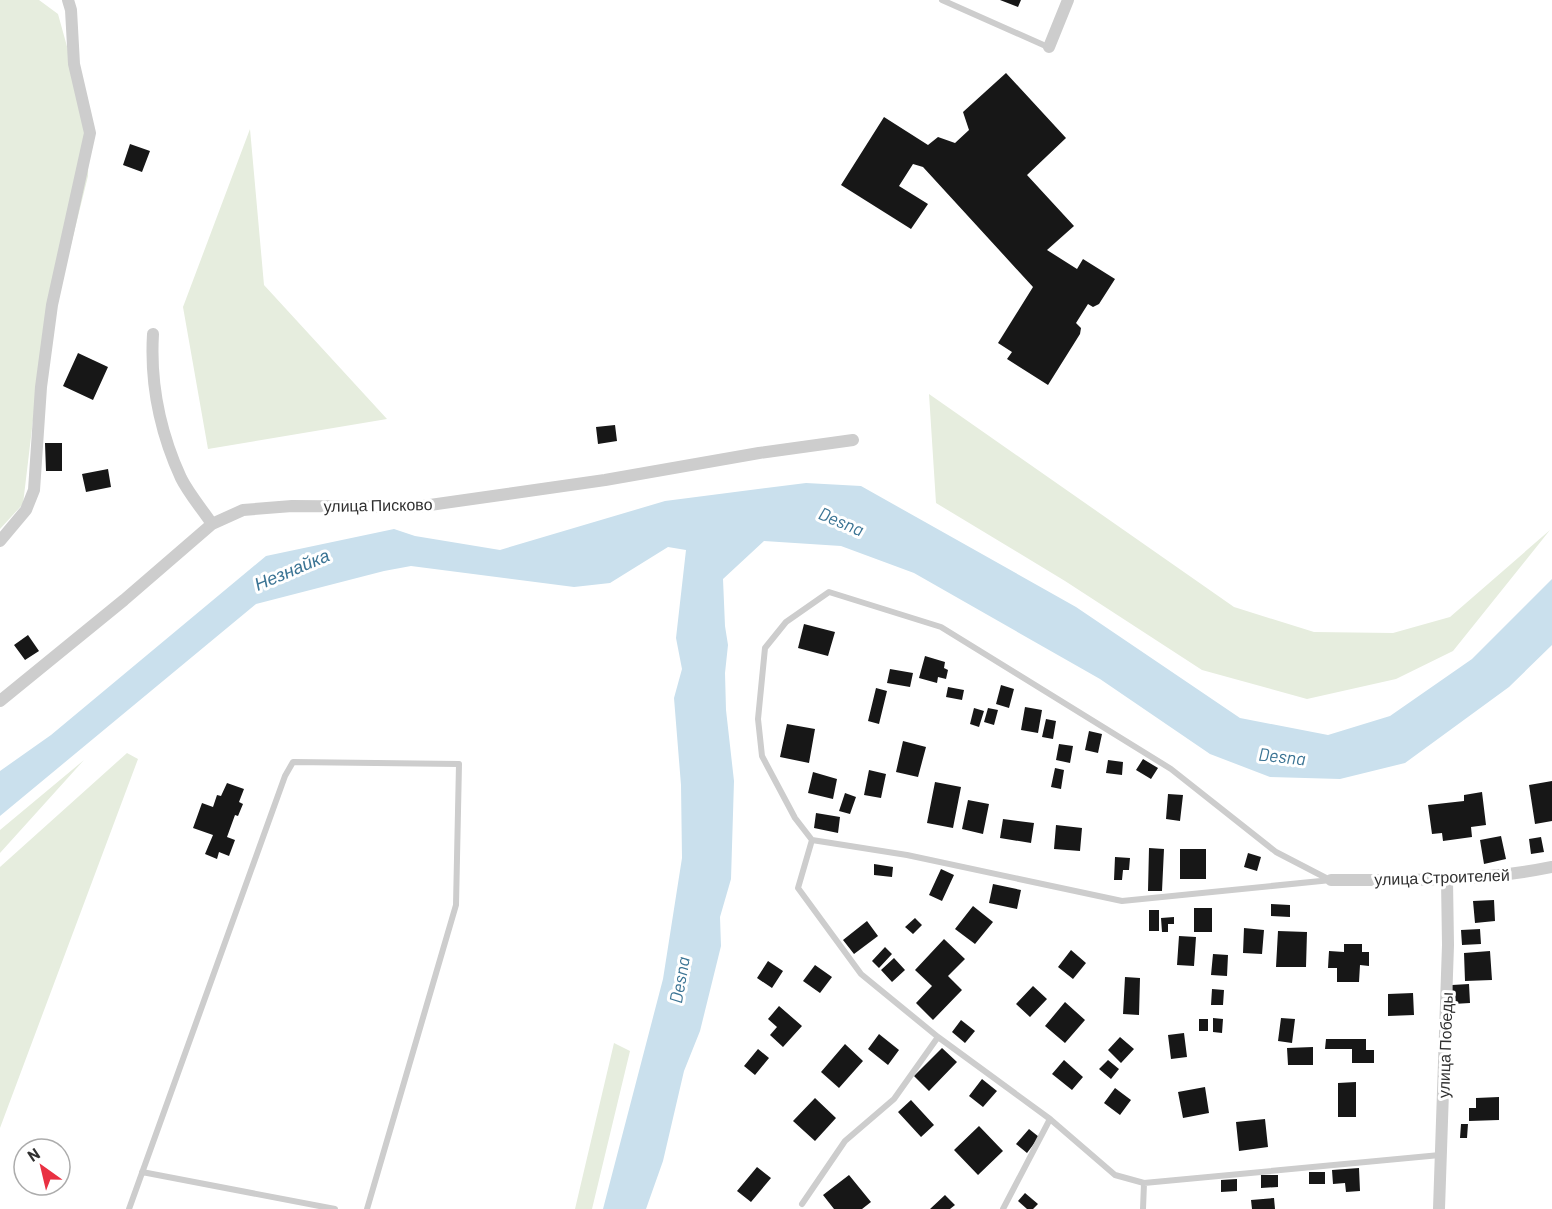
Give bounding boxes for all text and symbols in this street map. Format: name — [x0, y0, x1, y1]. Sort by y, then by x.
street label: улица Писково — [323, 494, 433, 515]
water label: Desna — [815, 502, 867, 540]
water label: Незнайка — [251, 543, 333, 595]
water label: Desna — [1257, 743, 1307, 769]
street label: улица Строителей — [1374, 865, 1510, 888]
water label: Desna — [664, 955, 694, 1005]
street label: улица Победы — [1433, 992, 1456, 1098]
north arrow — [12, 1137, 72, 1197]
text: N — [24, 1143, 43, 1165]

